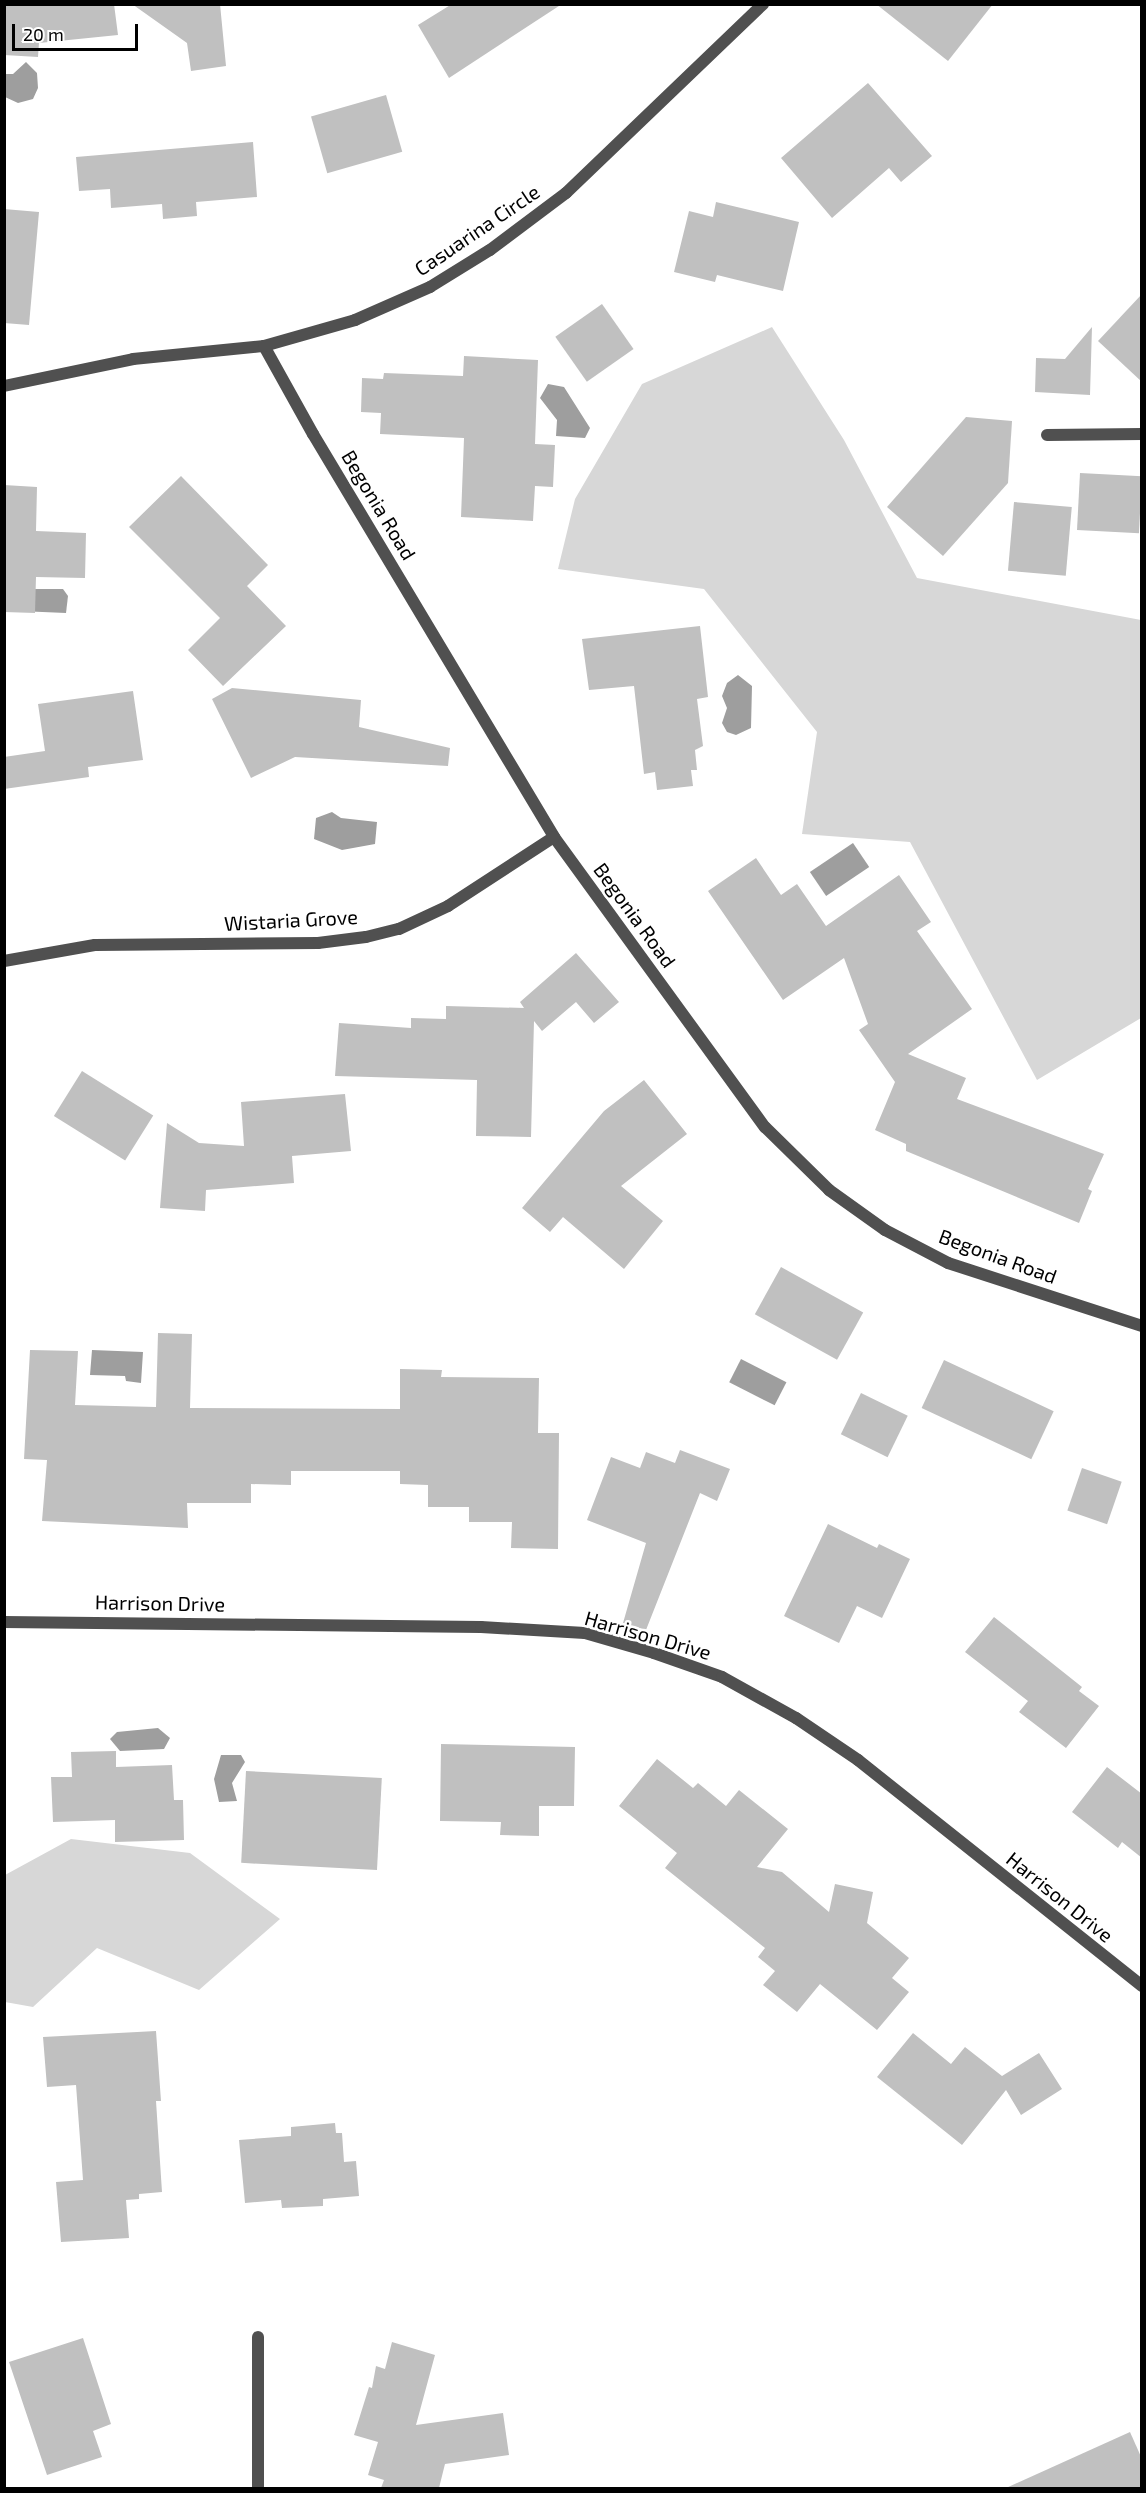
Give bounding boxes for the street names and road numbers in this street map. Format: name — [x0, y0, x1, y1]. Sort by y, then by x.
street label: Casuarina Circle — [410, 179, 544, 281]
street label: Begonia Road — [337, 446, 421, 564]
street label: Begonia Road — [589, 858, 681, 972]
street label: Wistaria Grove — [224, 905, 358, 935]
street label: Begonia Road — [936, 1224, 1060, 1288]
street label: Harrison Drive — [95, 1590, 225, 1616]
street label: Harrison Drive — [582, 1605, 714, 1665]
street label: Harrison Drive — [1002, 1847, 1118, 1947]

